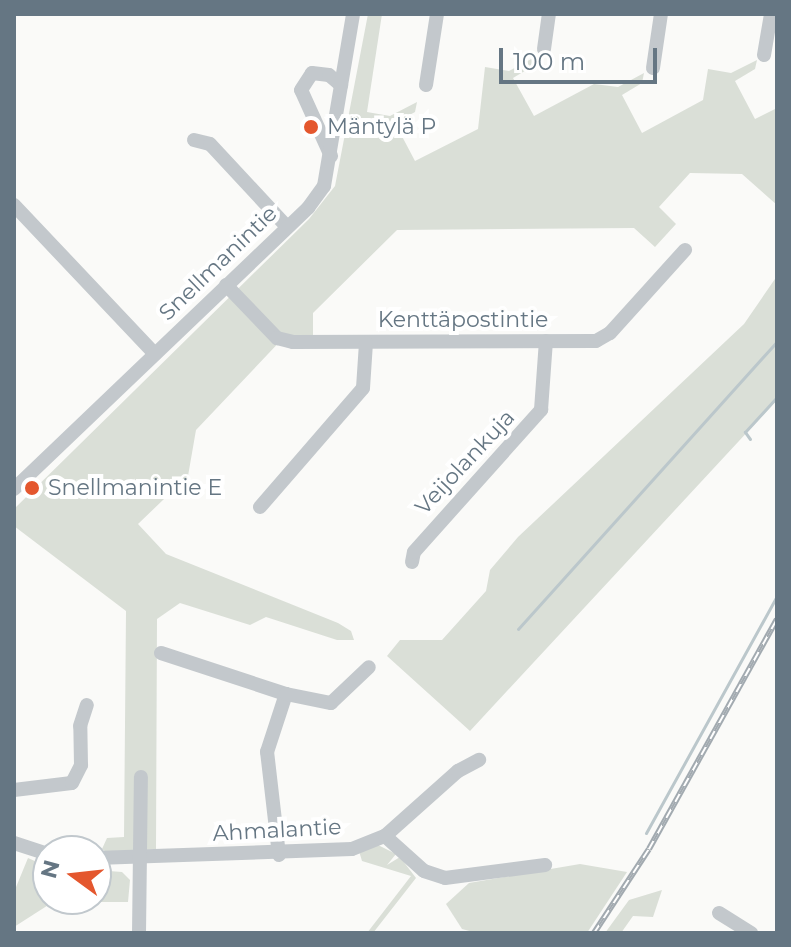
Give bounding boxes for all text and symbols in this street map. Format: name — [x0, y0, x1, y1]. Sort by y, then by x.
scale bar — [503, 32, 661, 82]
text: 100 m — [513, 47, 585, 76]
place label: Mäntylä P — [327, 114, 436, 140]
marker: Mäntylä P — [302, 118, 320, 136]
street label: Snellmanintie — [154, 200, 282, 326]
street label: Kenttäpostintie — [378, 307, 548, 333]
street label: Veijolankuja — [410, 404, 520, 520]
place label: Snellmanintie E — [48, 475, 222, 501]
marker: Snellmanintie E — [23, 479, 41, 497]
street label: Ahmalantie — [212, 813, 342, 847]
north arrow — [32, 835, 112, 915]
text: N — [35, 857, 66, 881]

